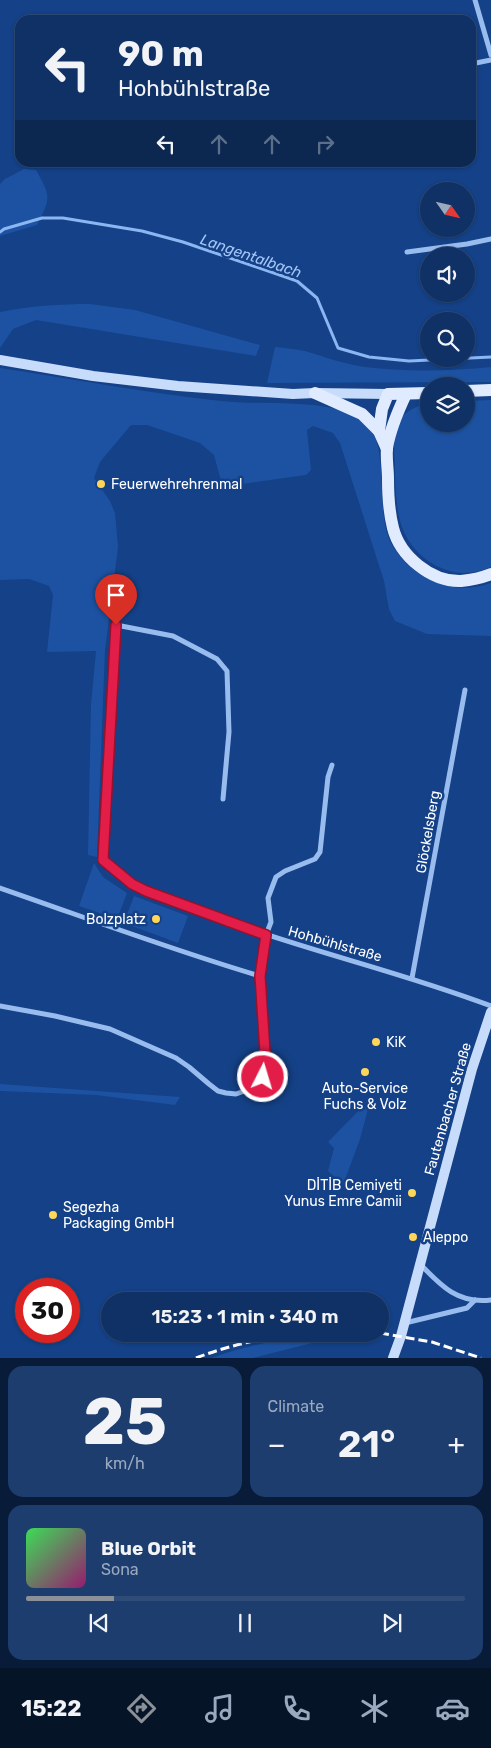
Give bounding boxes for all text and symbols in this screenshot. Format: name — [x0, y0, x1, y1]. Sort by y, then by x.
text: 90 m — [118, 33, 204, 75]
icon: left — [35, 35, 100, 100]
text: Hohbühlstraße — [118, 75, 270, 102]
icon: left — [152, 130, 180, 158]
icon: ahead — [205, 130, 233, 158]
icon: ahead — [258, 130, 286, 158]
icon: right — [311, 130, 339, 158]
north arrow — [420, 182, 475, 238]
map controls — [420, 182, 475, 432]
water label: Langentalbach — [198, 230, 304, 282]
button: sound — [420, 247, 475, 302]
button: search — [420, 312, 475, 367]
button: layers — [420, 377, 475, 432]
place label: Feuerwehrehrenmal — [111, 476, 242, 493]
marker: Feuerwehrehrenmal — [95, 478, 107, 490]
pin — [95, 574, 137, 625]
icon: arrive — [102, 581, 130, 609]
street label: Glöckelsberg — [412, 789, 444, 875]
place label: Bolzplatz — [86, 911, 146, 928]
marker: Bolzplatz — [150, 913, 162, 925]
street label: Hohbühlstraße — [286, 922, 384, 966]
place label: KiK — [386, 1034, 407, 1051]
marker: KiK — [370, 1036, 382, 1048]
street label: Fautenbacher Straße — [421, 1040, 475, 1177]
position arrow — [236, 1050, 288, 1102]
marker: Auto-Service Fuchs & Volz — [359, 1066, 371, 1078]
place label: Auto-Service Fuchs & Volz — [322, 1080, 408, 1113]
place label: DİTİB Cemiyeti Yunus Emre Camii — [284, 1177, 402, 1210]
marker: DİTİB Cemiyeti Yunus Emre Camii — [406, 1187, 418, 1199]
place label: Segezha Packaging GmbH — [63, 1199, 174, 1232]
marker: Segezha Packaging GmbH — [47, 1209, 59, 1221]
place label: Aleppo — [423, 1229, 468, 1246]
marker: Aleppo — [407, 1231, 419, 1243]
speed limit sign: 30 — [15, 1278, 80, 1343]
text: 15:23 · 1 min · 340 m — [152, 1305, 338, 1328]
text: 25 — [83, 1383, 167, 1460]
text: Climate — [268, 1397, 324, 1416]
text: 21° — [338, 1421, 395, 1467]
text: − — [268, 1428, 286, 1461]
text: + — [448, 1428, 465, 1461]
text: km/h — [105, 1454, 145, 1473]
text: Blue Orbit — [101, 1537, 196, 1560]
text: Sona — [101, 1560, 139, 1579]
icon: previous — [85, 1609, 113, 1637]
icon: pause — [231, 1609, 259, 1637]
icon: next — [378, 1609, 406, 1637]
icon: directions — [124, 1691, 159, 1726]
icon: music — [202, 1691, 237, 1726]
icon: phone — [279, 1691, 314, 1726]
icon: climate — [357, 1691, 392, 1726]
icon: car — [435, 1691, 470, 1726]
text: 15:22 — [21, 1695, 81, 1722]

